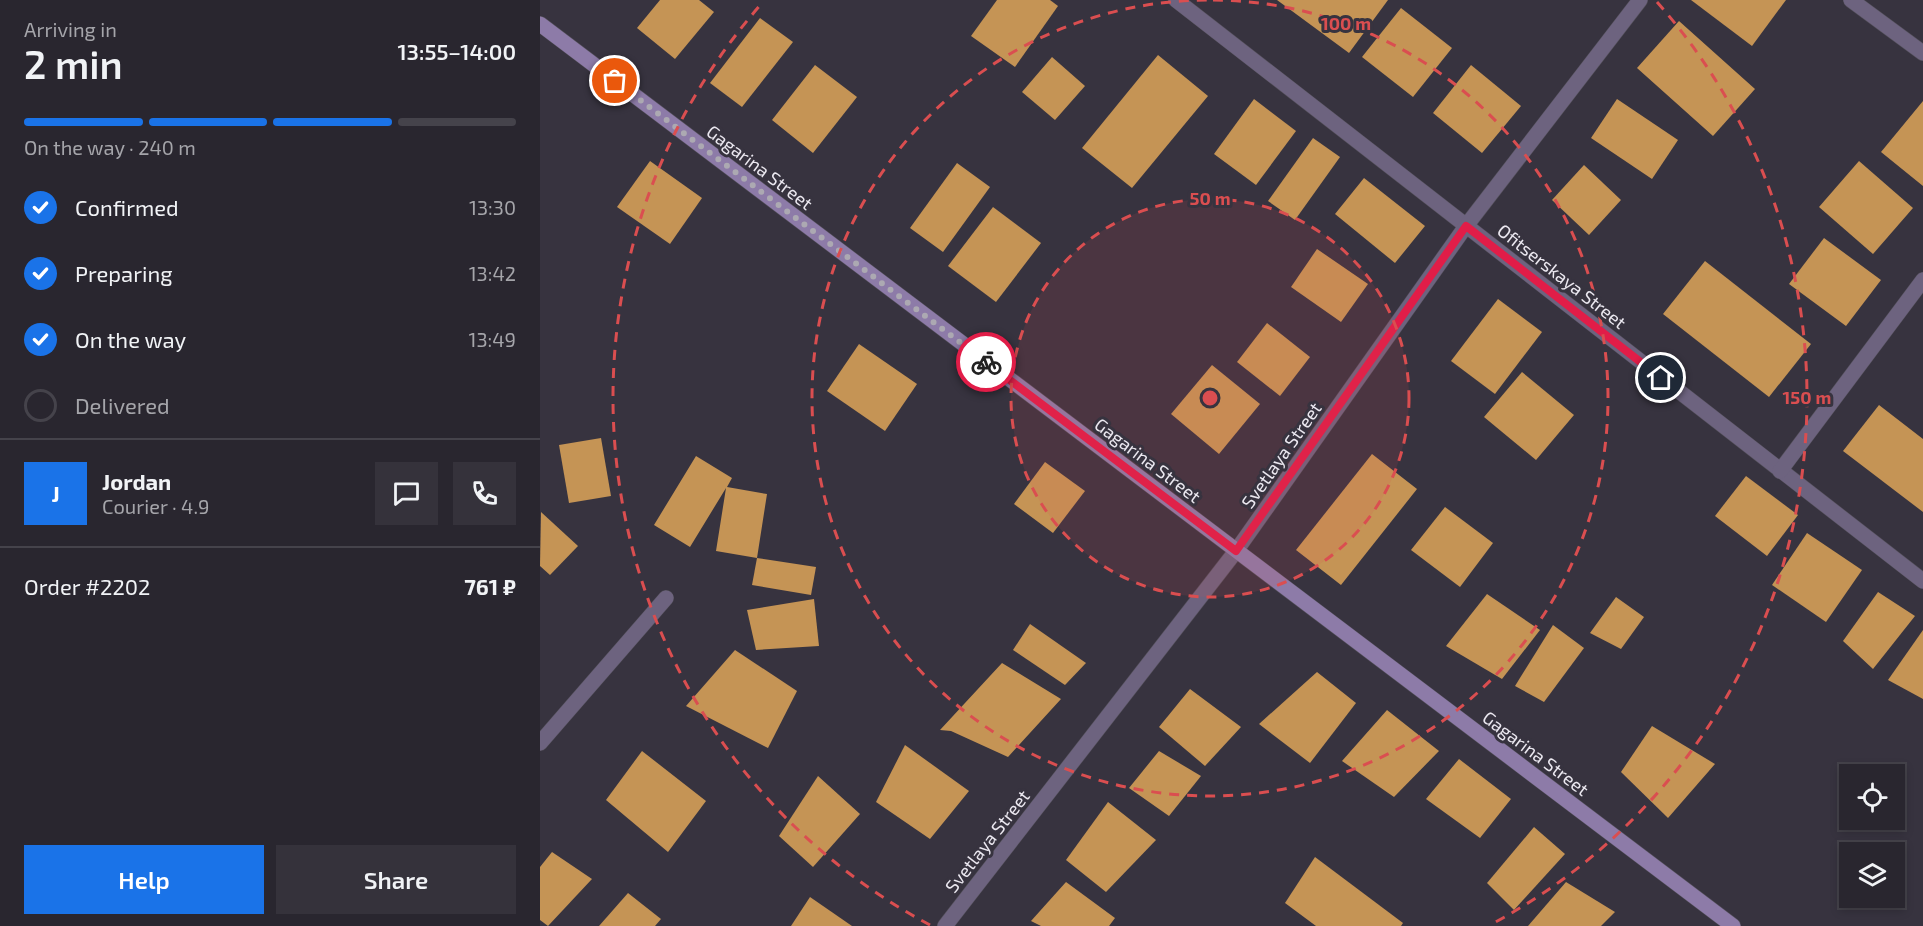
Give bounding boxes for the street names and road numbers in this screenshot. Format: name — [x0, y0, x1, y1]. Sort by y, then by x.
street label: Gagarina Street — [703, 120, 817, 214]
street label: Ofitserskaya Street — [1493, 219, 1631, 333]
street label: Svetlaya Street — [1236, 398, 1326, 512]
street label: Gagarina Street — [1091, 413, 1205, 507]
street label: Gagarina Street — [1479, 706, 1593, 800]
street label: Svetlaya Street — [940, 785, 1034, 897]

